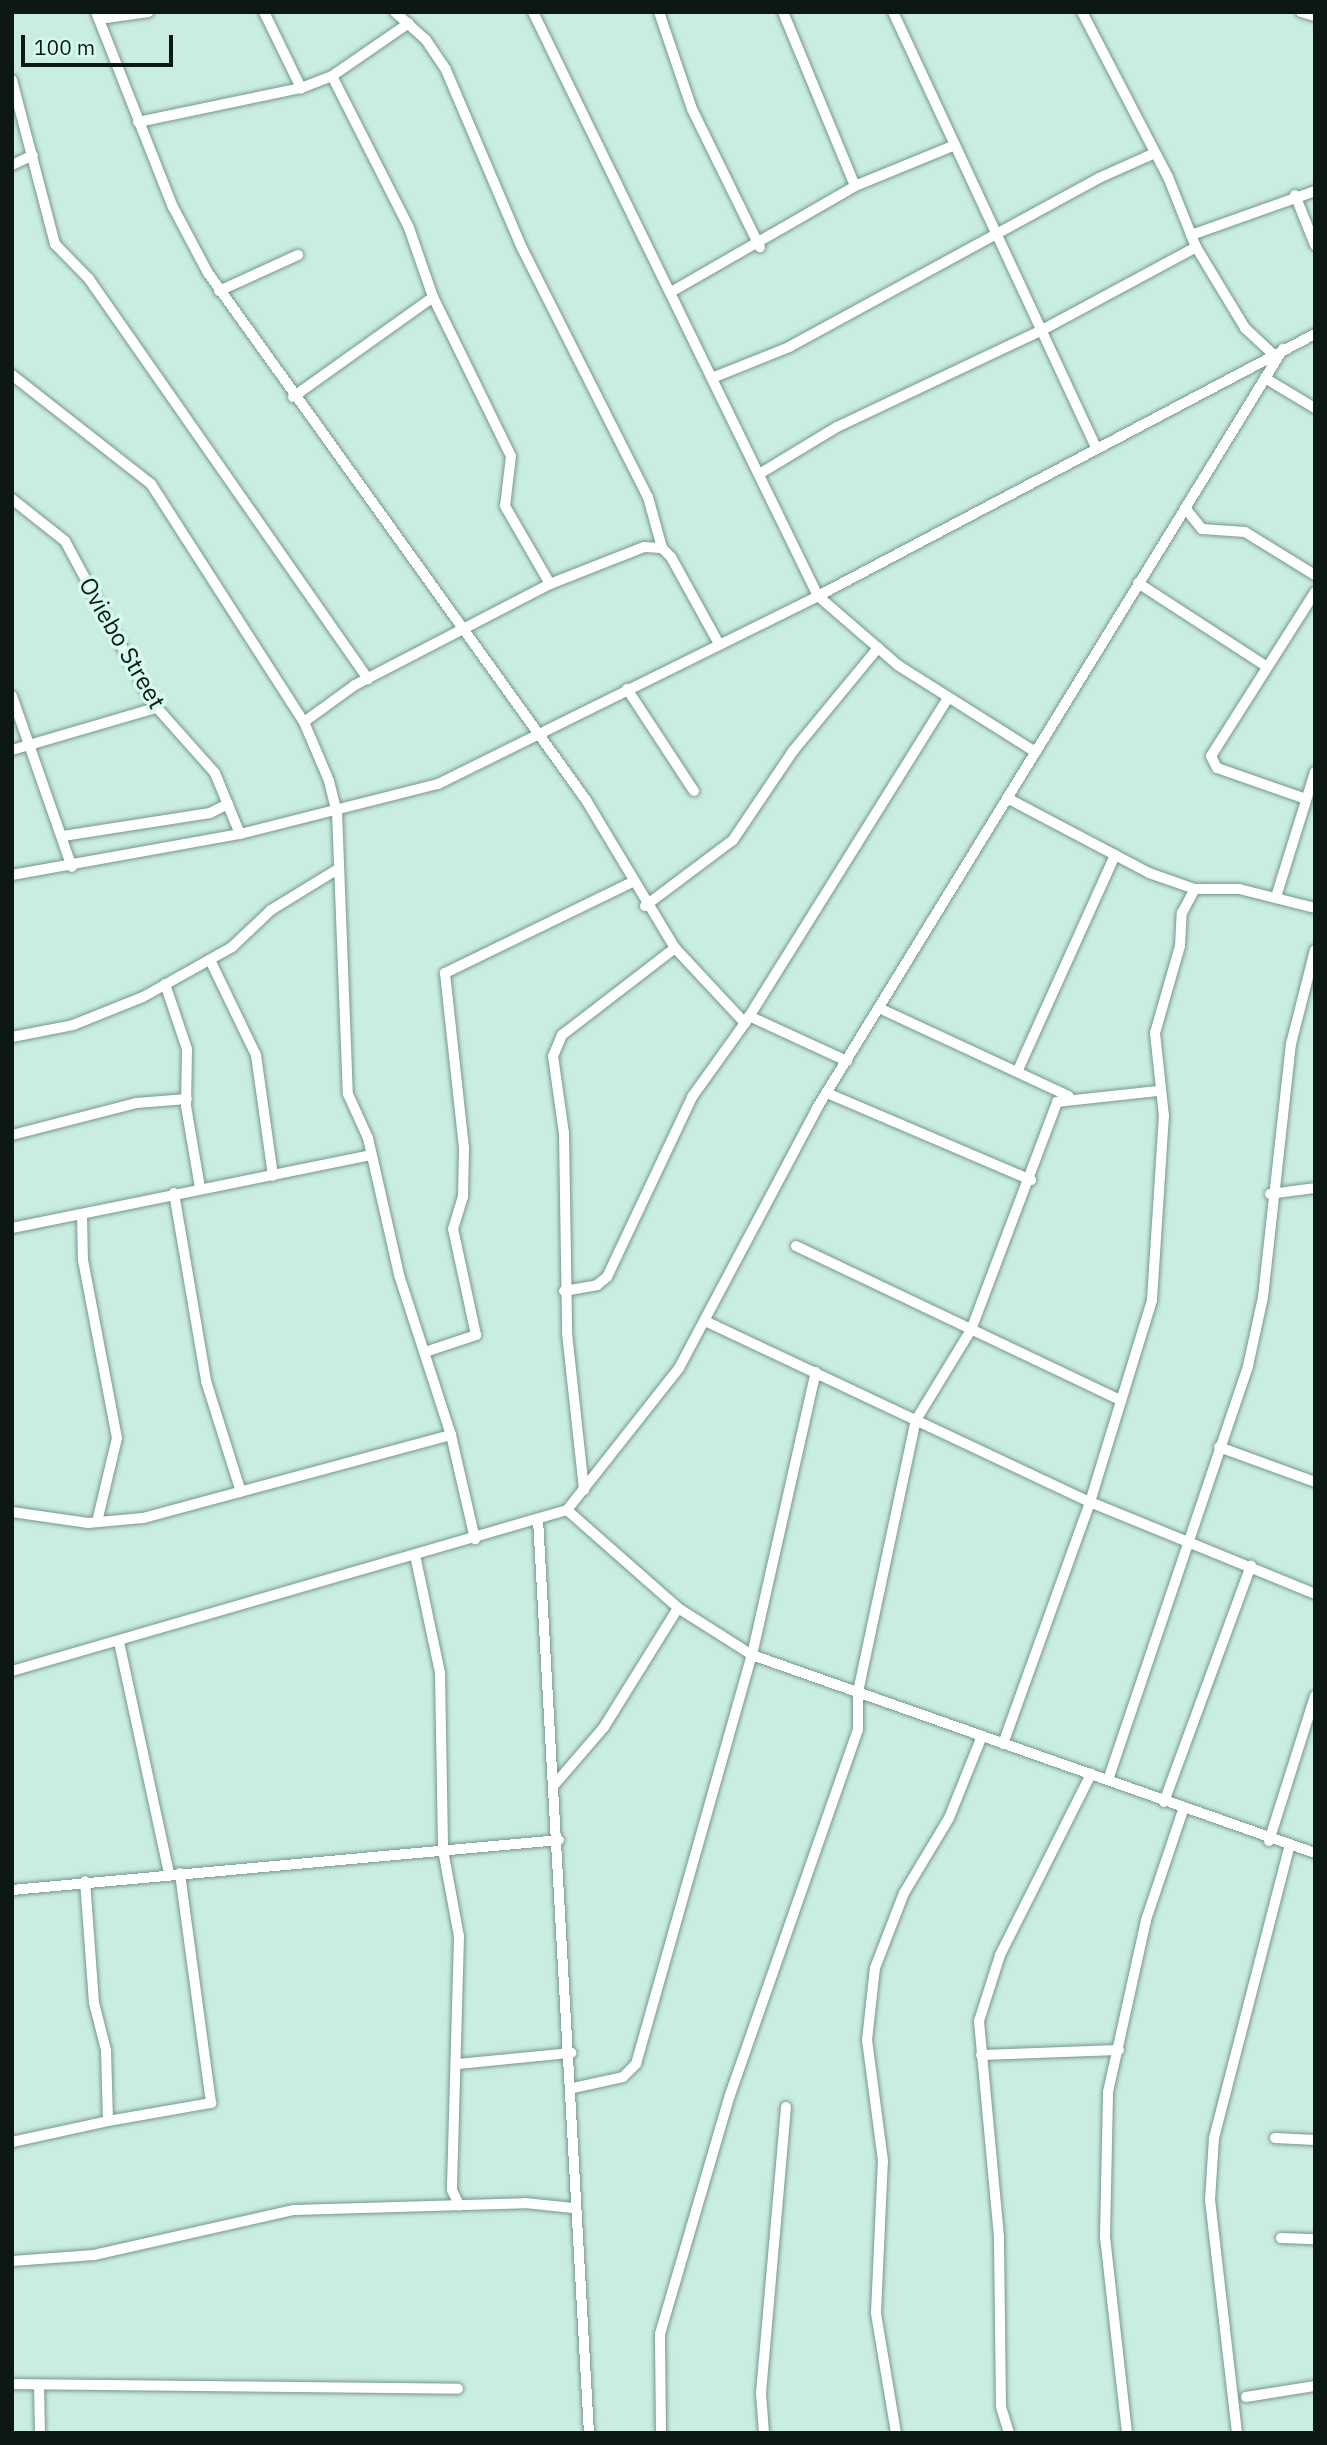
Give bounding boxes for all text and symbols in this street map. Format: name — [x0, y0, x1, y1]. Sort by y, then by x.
scale bar — [24, 21, 177, 65]
text: 100 m — [34, 33, 95, 61]
street label: Oviebo Street — [73, 572, 171, 714]

